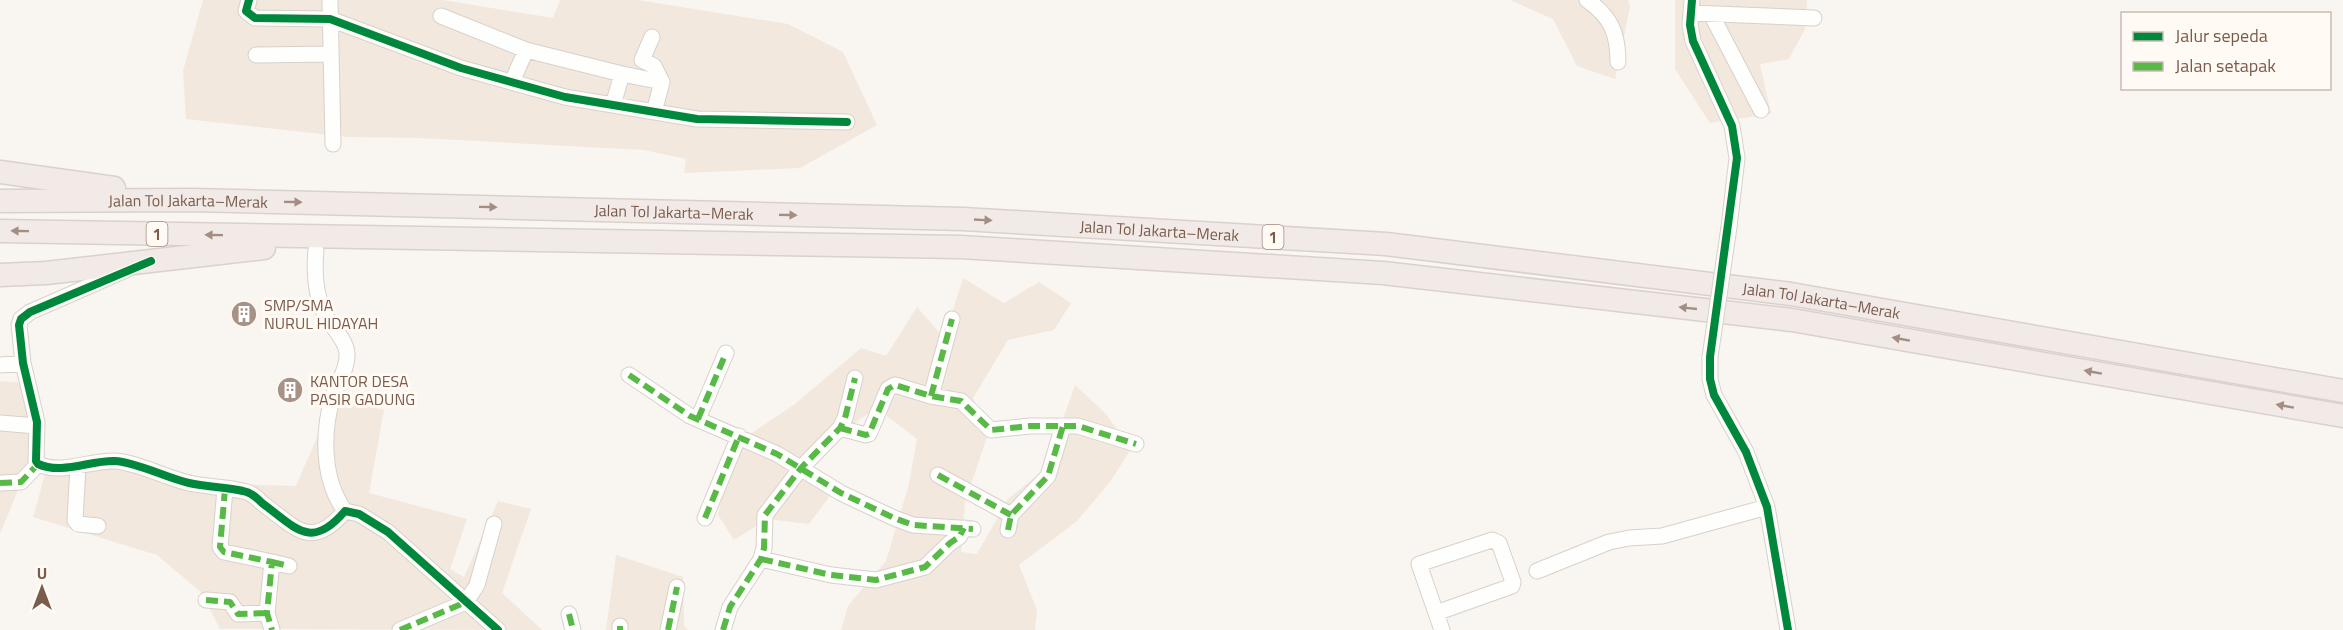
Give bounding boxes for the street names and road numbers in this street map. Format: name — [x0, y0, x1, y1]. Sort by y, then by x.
street label: Jalan Tol Jakarta–Merak — [108, 188, 268, 214]
street label: Jalan Tol Jakarta–Merak — [594, 198, 754, 226]
street label: Jalan Tol Jakarta–Merak — [1079, 214, 1240, 247]
road number: 1 — [146, 222, 168, 246]
road number: 1 — [1262, 225, 1284, 249]
street label: Jalan Tol Jakarta–Merak — [1741, 276, 1902, 325]

